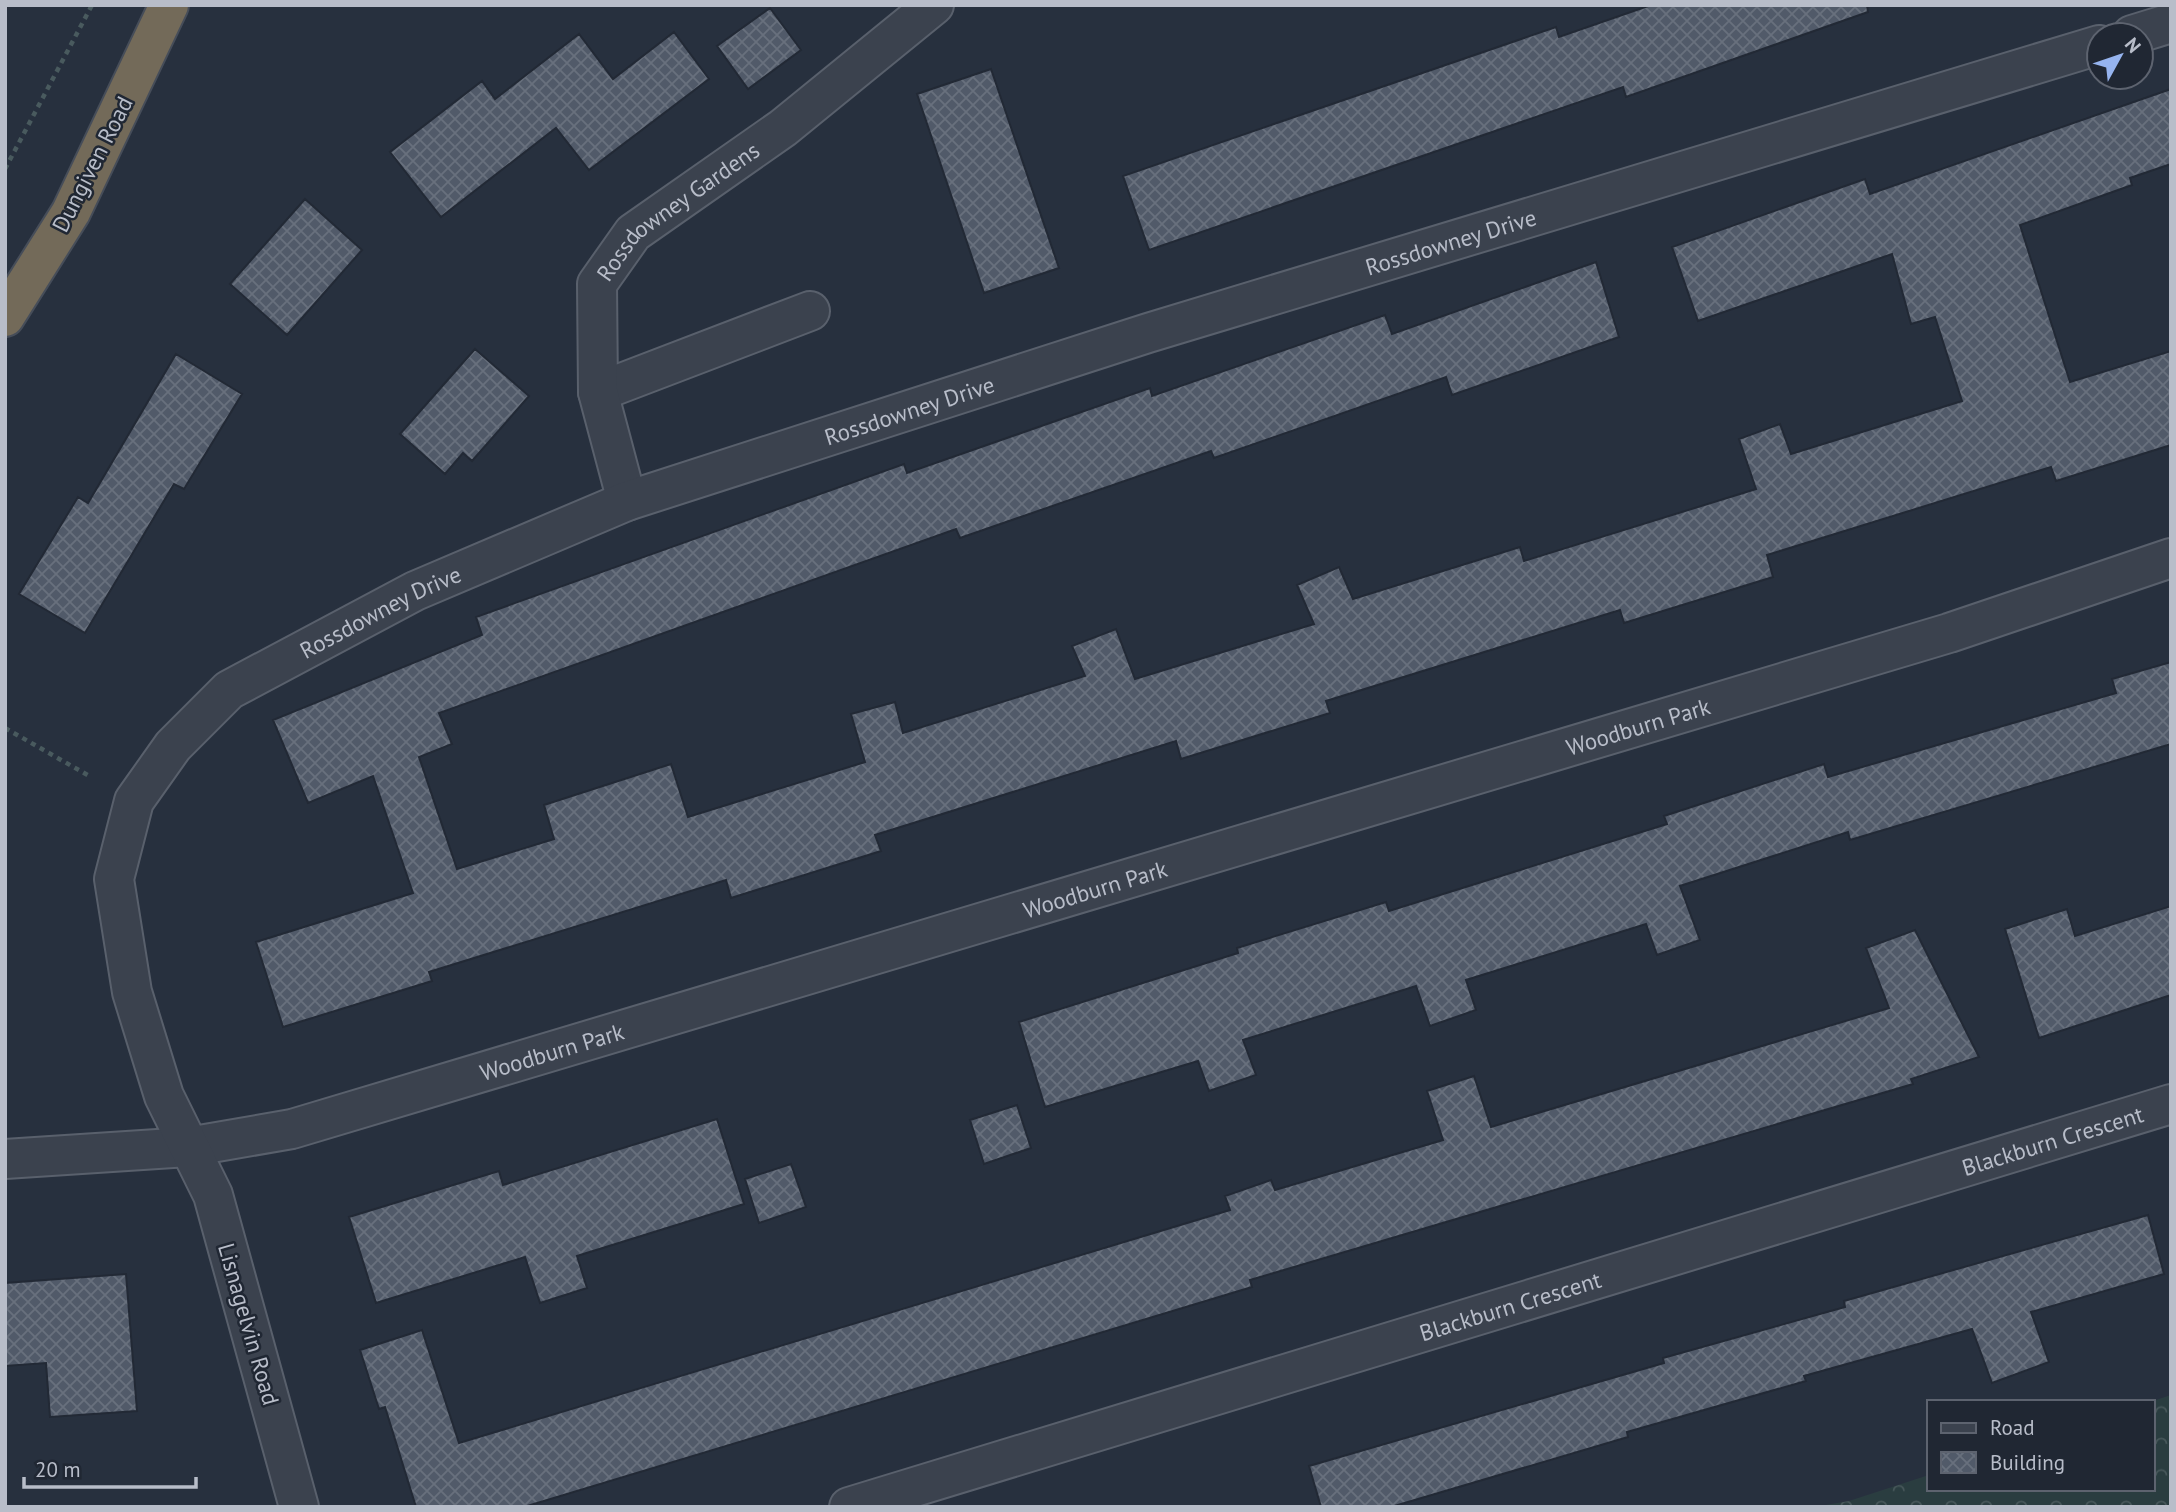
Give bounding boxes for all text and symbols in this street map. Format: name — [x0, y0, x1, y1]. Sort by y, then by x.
north arrow — [2085, 21, 2155, 91]
text: N — [2120, 33, 2146, 58]
street label: Dungiven Road — [45, 91, 139, 237]
street label: Rossdowney Gardens — [590, 135, 764, 286]
street label: Rossdowney Drive — [1362, 202, 1539, 281]
street label: Rossdowney Drive — [820, 369, 998, 451]
street label: Rossdowney Drive — [295, 559, 465, 664]
street label: Woodburn Park — [1563, 691, 1714, 761]
street label: Woodburn Park — [1019, 853, 1170, 924]
street label: Woodburn Park — [476, 1016, 627, 1087]
street label: Blackburn Crescent — [1958, 1099, 2147, 1181]
street label: Lisnagelvin Road — [212, 1240, 286, 1408]
street label: Blackburn Crescent — [1416, 1264, 1604, 1347]
legend — [1927, 1400, 2155, 1491]
text: Road — [1990, 1414, 2034, 1441]
scale bar — [24, 1446, 196, 1490]
text: Building — [1990, 1449, 2065, 1476]
text: 20 m — [35, 1456, 81, 1483]

